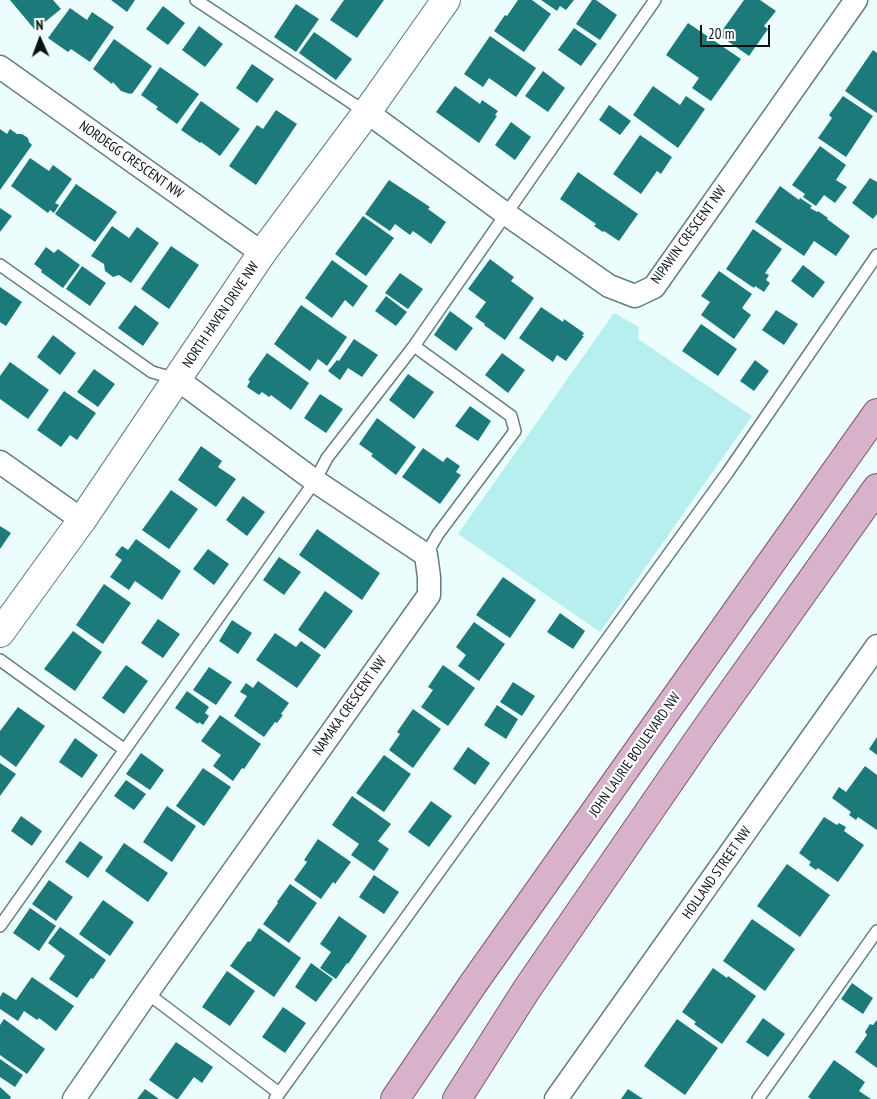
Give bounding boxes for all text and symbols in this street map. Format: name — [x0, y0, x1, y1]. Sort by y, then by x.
north arrow — [15, 15, 65, 65]
scale bar — [702, 15, 772, 47]
text: N — [35, 16, 44, 34]
text: 20 m — [708, 24, 734, 43]
street label: NORDEGG CRESCENT NW — [76, 118, 186, 202]
street label: NIPAWIN CRESCENT NW — [648, 183, 730, 287]
street label: NORTH HAVEN DRIVE NW — [179, 259, 263, 371]
street label: NAMAKA CRESCENT NW — [310, 653, 390, 759]
street label: JOHN LAURIE BOULEVARD NW — [586, 690, 684, 820]
street label: HOLLAND STREET NW — [679, 824, 755, 922]

